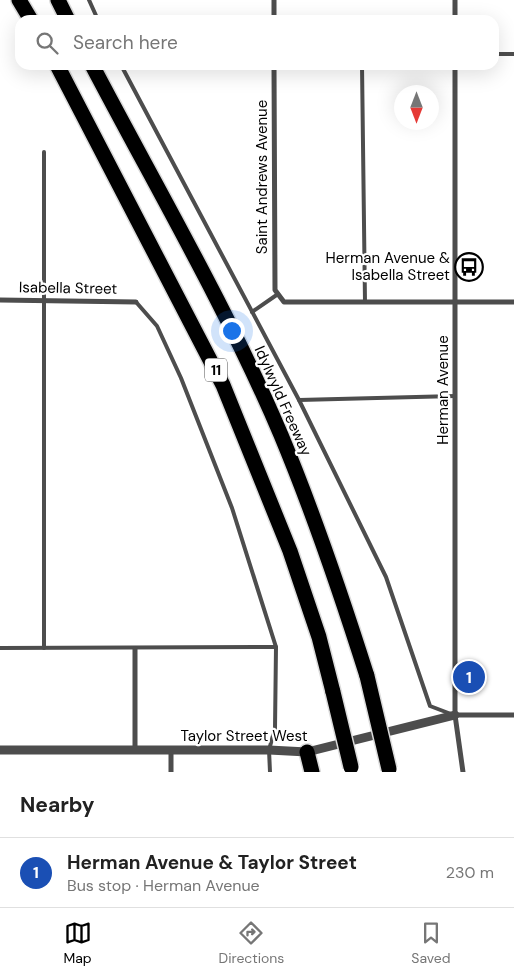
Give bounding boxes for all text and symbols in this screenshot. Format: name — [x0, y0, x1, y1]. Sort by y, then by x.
search box — [15, 15, 499, 70]
icon: search — [33, 29, 61, 57]
text: Search here — [73, 30, 178, 55]
north arrow — [394, 85, 439, 130]
street label: Saint Andrews Avenue — [252, 100, 272, 254]
place label: Herman Avenue & Isabella Street — [326, 248, 450, 285]
bus stop icon: Herman Avenue & Isabella Street — [454, 252, 484, 282]
street label: Isabella Street — [19, 277, 118, 299]
your location — [219, 318, 245, 344]
street label: Herman Avenue — [433, 335, 453, 445]
street label: Idylwyld Freeway — [250, 343, 317, 460]
road number: 11 — [205, 358, 227, 382]
pin: 1 — [453, 658, 485, 696]
street label: Taylor Street West — [180, 726, 308, 746]
text: Nearby — [20, 791, 94, 819]
text: Herman Avenue & Taylor Street — [67, 850, 357, 875]
text: 1 — [33, 862, 39, 883]
text: 230 m — [446, 862, 494, 883]
text: Bus stop · Herman Avenue — [67, 875, 260, 896]
tab: Map — [63, 919, 92, 967]
tab: Directions — [219, 919, 284, 967]
tab: Saved — [411, 919, 451, 967]

